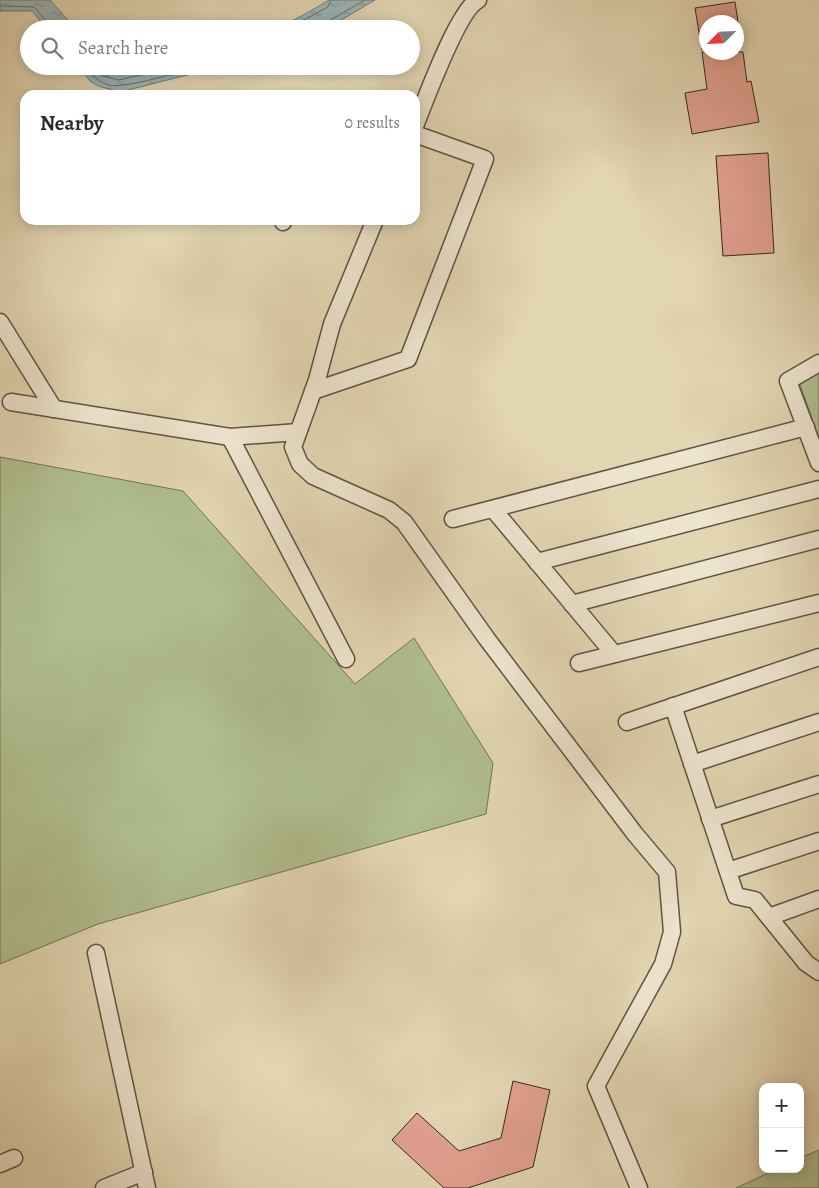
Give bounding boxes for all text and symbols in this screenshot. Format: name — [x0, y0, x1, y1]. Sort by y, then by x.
north arrow — [699, 15, 744, 60]
search box — [20, 20, 420, 75]
icon: search — [38, 34, 66, 62]
text: Search here — [78, 35, 168, 61]
text: Nearby — [40, 109, 103, 137]
text: 0 results — [344, 112, 400, 134]
map controls — [759, 1083, 804, 1173]
button: + — [759, 1083, 804, 1128]
button: − — [759, 1128, 804, 1173]

